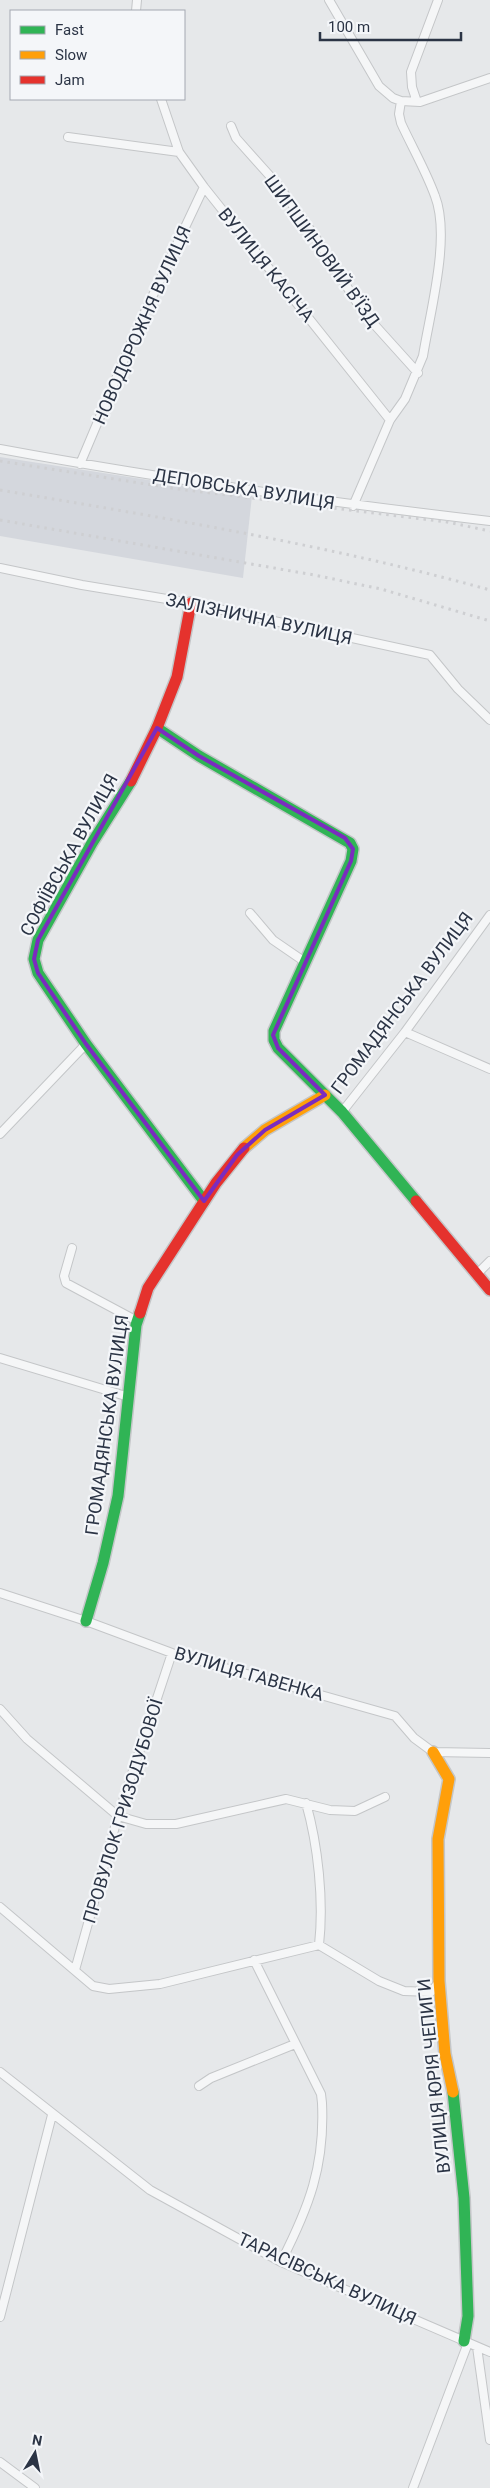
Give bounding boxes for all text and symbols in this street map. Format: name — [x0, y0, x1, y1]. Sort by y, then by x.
legend — [10, 10, 185, 100]
scale bar — [320, 10, 461, 42]
text: 100 m — [328, 18, 370, 36]
text: Fast — [55, 21, 84, 39]
text: Slow — [55, 46, 87, 64]
text: Jam — [55, 71, 85, 89]
street label: ШИПШИНОВИЙ В'ЇЗД — [260, 171, 385, 331]
street label: ВУЛИЦЯ КАСІЧА — [214, 204, 319, 326]
street label: НОВОДОРОЖНЯ ВУЛИЦЯ — [88, 222, 195, 427]
street label: ДЕПОВСЬКА ВУЛИЦЯ — [152, 464, 336, 513]
street label: ЗАЛІЗНИЧНА ВУЛИЦЯ — [164, 588, 354, 649]
street label: СОФІЇВСЬКА ВУЛИЦЯ — [15, 770, 122, 939]
street label: ГРОМАДЯНСЬКА ВУЛИЦЯ — [326, 908, 477, 1098]
street label: ГРОМАДЯНСЬКА ВУЛИЦЯ — [81, 1313, 132, 1536]
street label: ВУЛИЦЯ ГАВЕНКА — [172, 1642, 326, 1705]
street label: ПРОВУЛОК ГРИЗОДУБОВОЇ — [78, 1695, 167, 1926]
street label: ВУЛИЦЯ ЮРІЯ ЧЕПИГИ — [413, 1977, 454, 2175]
street label: ТАРАСІВСЬКА ВУЛИЦЯ — [235, 2228, 420, 2329]
north arrow — [10, 2428, 60, 2478]
text: N — [31, 2431, 44, 2449]

